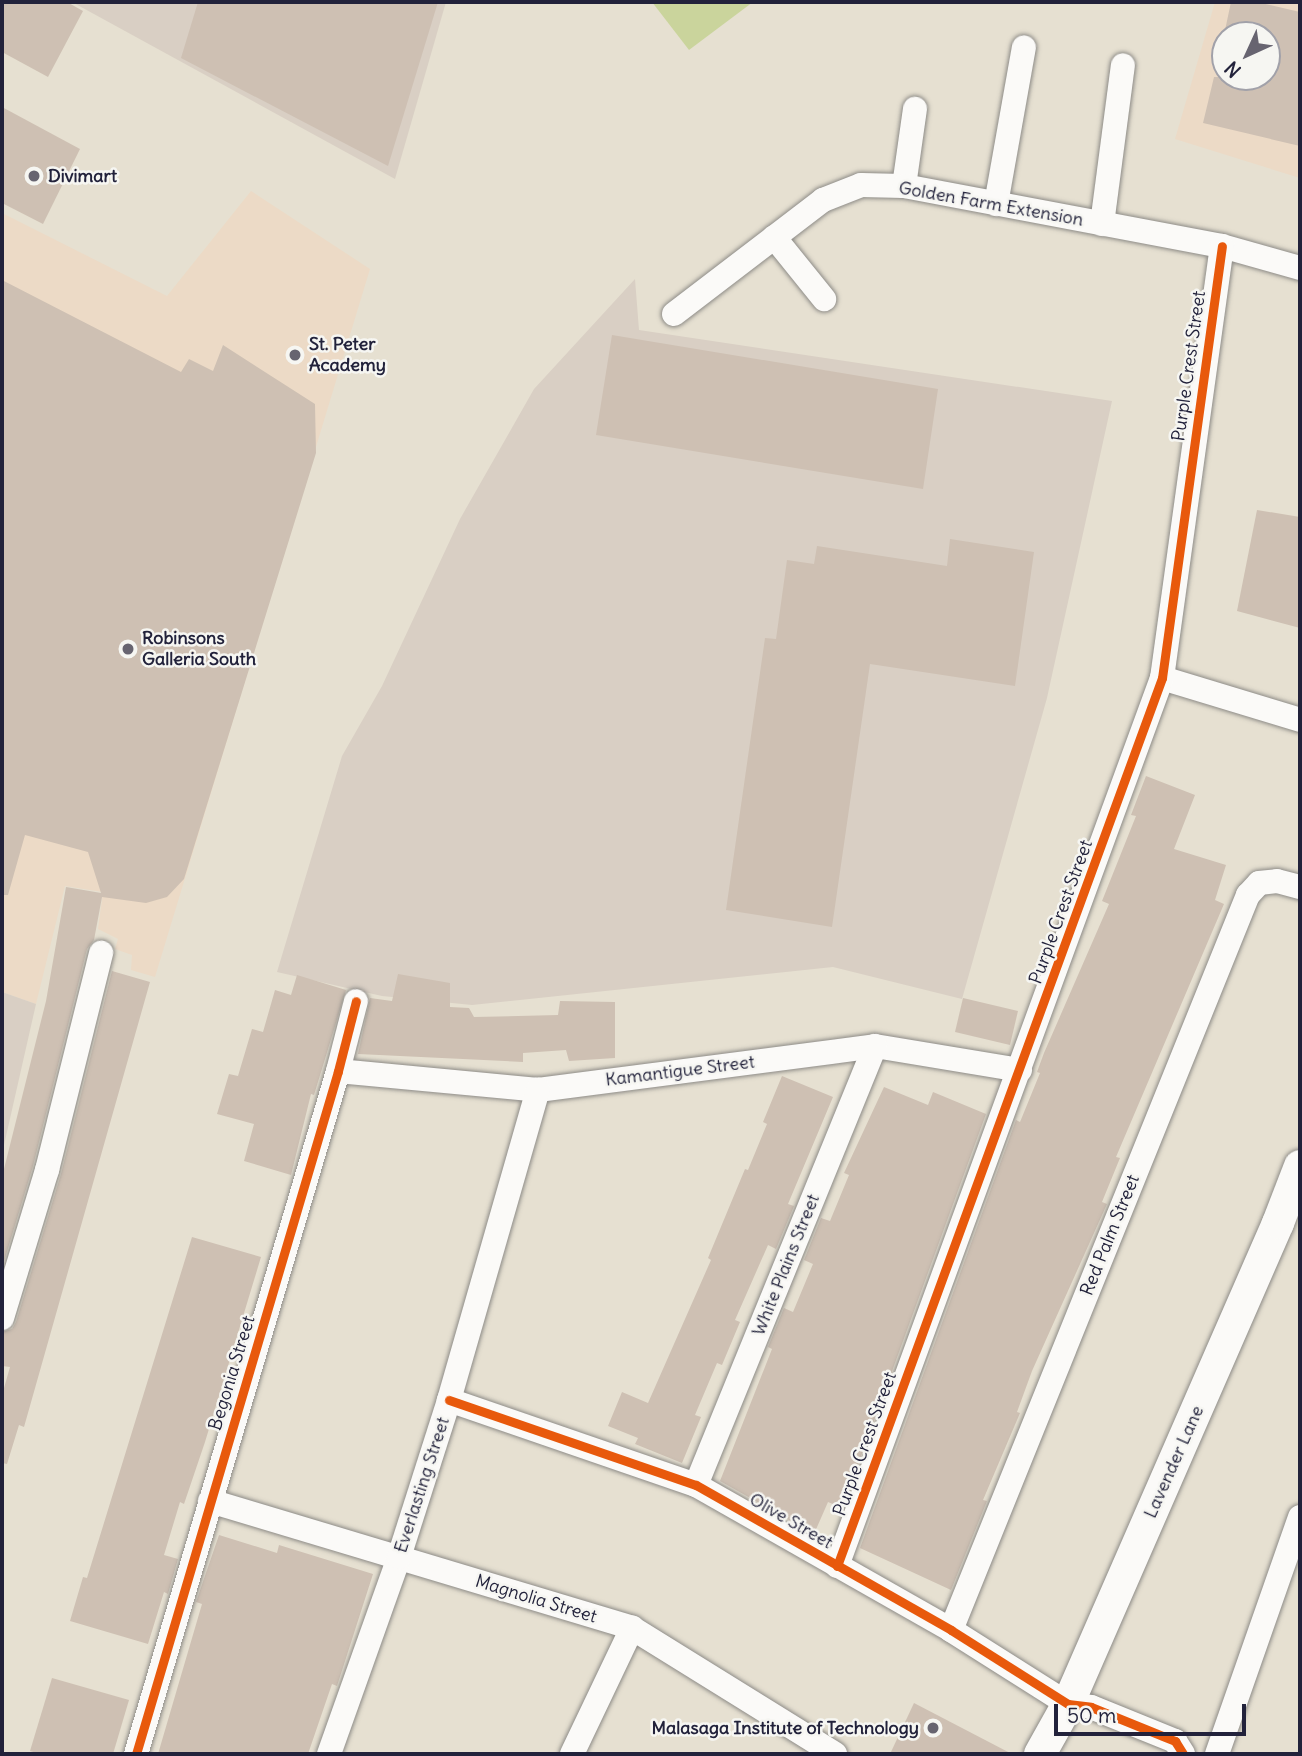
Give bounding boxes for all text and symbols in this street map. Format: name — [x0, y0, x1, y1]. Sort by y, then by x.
north arrow — [1211, 21, 1281, 91]
text: N — [1219, 56, 1246, 83]
place label: Divimart — [48, 165, 117, 187]
marker: Divimart — [26, 168, 42, 184]
street label: Golden Farm Extension — [897, 177, 1085, 231]
street label: Purple Crest Street — [1168, 289, 1210, 443]
place label: St. Peter Academy — [309, 334, 386, 376]
marker: St. Peter Academy — [287, 347, 303, 363]
place label: Robinsons Galleria South — [142, 628, 256, 670]
marker: Robinsons Galleria South — [120, 641, 136, 657]
street label: Purple Crest Street — [1025, 837, 1097, 987]
street label: Kamantigue Street — [604, 1051, 756, 1091]
street label: Red Palm Street — [1076, 1171, 1144, 1299]
street label: White Plains Street — [748, 1191, 824, 1339]
street label: Begonia Street — [204, 1313, 260, 1433]
street label: Purple Crest Street — [829, 1369, 901, 1519]
street label: Lavender Lane — [1140, 1402, 1208, 1522]
street label: Everlasting Street — [390, 1414, 454, 1556]
street label: Olive Street — [745, 1488, 837, 1554]
street label: Magnolia Street — [473, 1570, 599, 1628]
scale bar — [1057, 1690, 1250, 1734]
text: 50 m — [1067, 1702, 1116, 1729]
place label: Malasaga Institute of Technology — [652, 1717, 919, 1739]
marker: Malasaga Institute of Technology — [925, 1720, 941, 1736]

